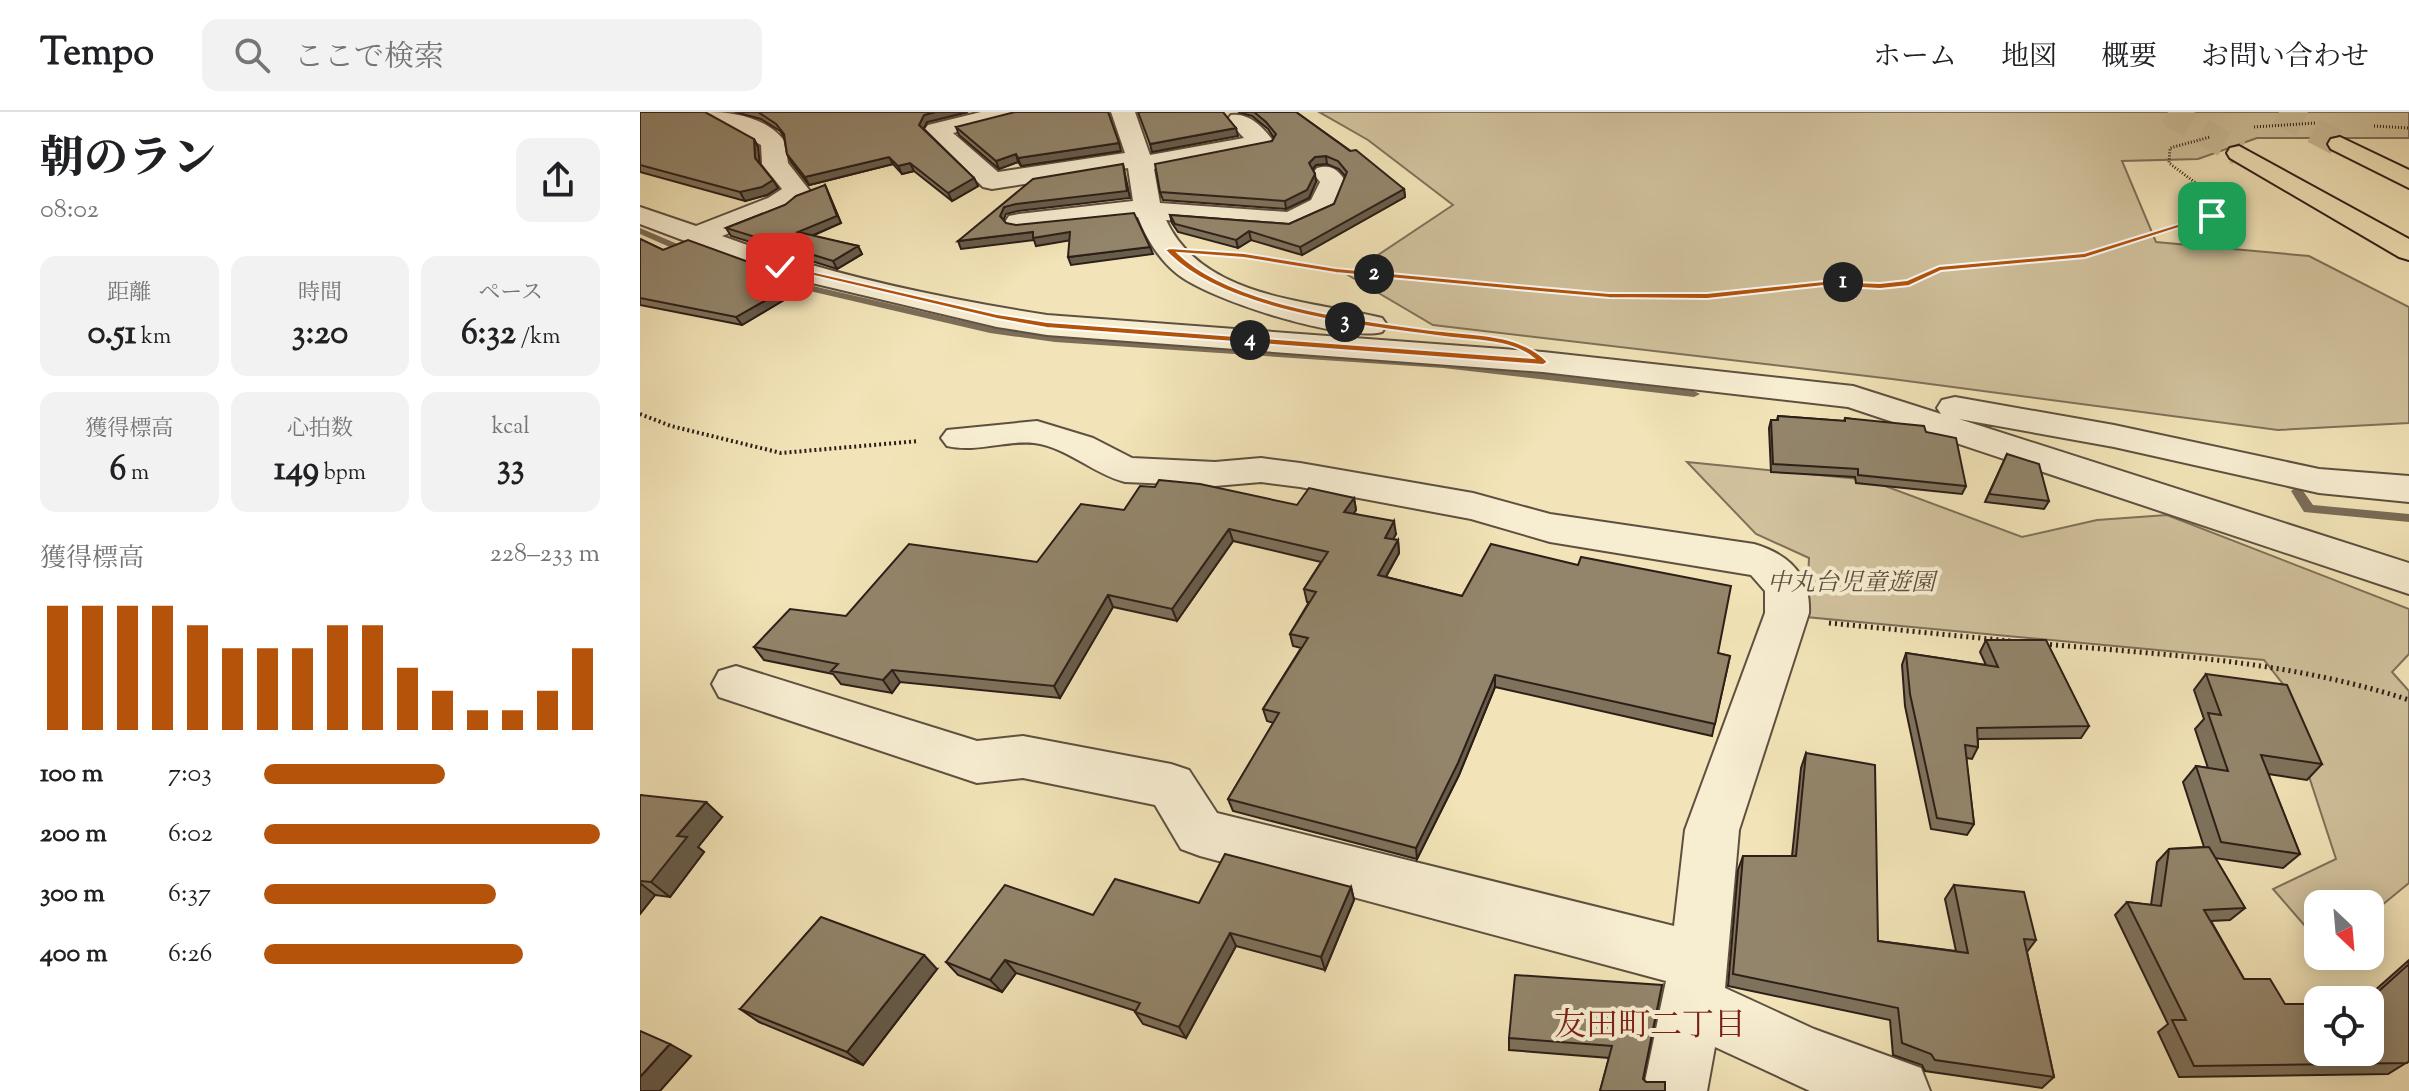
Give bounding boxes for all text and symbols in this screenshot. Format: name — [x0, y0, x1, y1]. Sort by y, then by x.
search box — [202, 19, 762, 91]
text: Tempo — [40, 28, 154, 82]
icon: search — [230, 33, 274, 77]
text: ここで検索 — [294, 37, 444, 80]
text: ホーム — [1873, 38, 1957, 78]
text: 地図 — [2001, 38, 2057, 78]
text: 概要 — [2101, 38, 2157, 78]
text: お問い合わせ — [2201, 38, 2369, 78]
text: 朝のラン — [40, 130, 216, 193]
button: share — [516, 138, 600, 222]
pin — [2178, 182, 2246, 250]
text: 08:02 — [40, 192, 99, 229]
icon: arrive — [2190, 194, 2234, 238]
pin — [746, 233, 814, 301]
icon: check — [758, 245, 802, 289]
pin: 2 — [1354, 254, 1394, 294]
text: 2 — [1369, 258, 1379, 290]
pin: 1 — [1823, 262, 1863, 302]
text: 1 — [1839, 266, 1847, 298]
text: 距離 — [107, 278, 151, 310]
text: 時間 — [298, 278, 342, 310]
text: ペース — [478, 278, 543, 310]
pin: 3 — [1325, 302, 1365, 342]
text: 3 — [1341, 306, 1349, 338]
text: 0.51 — [87, 310, 136, 359]
text: 3:20 — [292, 310, 348, 359]
text: 6:32 — [461, 310, 516, 359]
pin: 4 — [1230, 320, 1270, 360]
text: km — [136, 322, 171, 354]
text: /km — [516, 322, 560, 354]
text: 4 — [1244, 324, 1256, 356]
text: kcal — [492, 412, 530, 444]
text: 獲得標高 — [85, 414, 173, 446]
text: 心拍数 — [287, 414, 353, 446]
text: 33 — [497, 444, 524, 493]
text: 6 — [109, 446, 126, 495]
text: 149 — [274, 446, 319, 495]
text: m — [126, 458, 149, 490]
text: bpm — [319, 458, 366, 490]
text: 228–233 m — [490, 536, 600, 573]
text: 獲得標高 — [40, 541, 144, 578]
park label: 中丸台児童遊園 — [1767, 567, 1939, 601]
text: 100 m — [40, 756, 103, 793]
text: 7:03 — [168, 756, 212, 793]
text: 200 m — [40, 816, 107, 853]
text: 6:02 — [168, 816, 213, 853]
text: 300 m — [40, 876, 105, 913]
text: 6:37 — [168, 876, 211, 913]
north arrow — [2304, 890, 2384, 970]
map controls — [2304, 890, 2384, 1066]
text: 400 m — [40, 936, 107, 973]
text: 6:26 — [168, 936, 213, 973]
button: locate — [2304, 986, 2384, 1066]
district label: 友田町二丁目 — [1554, 1004, 1746, 1050]

